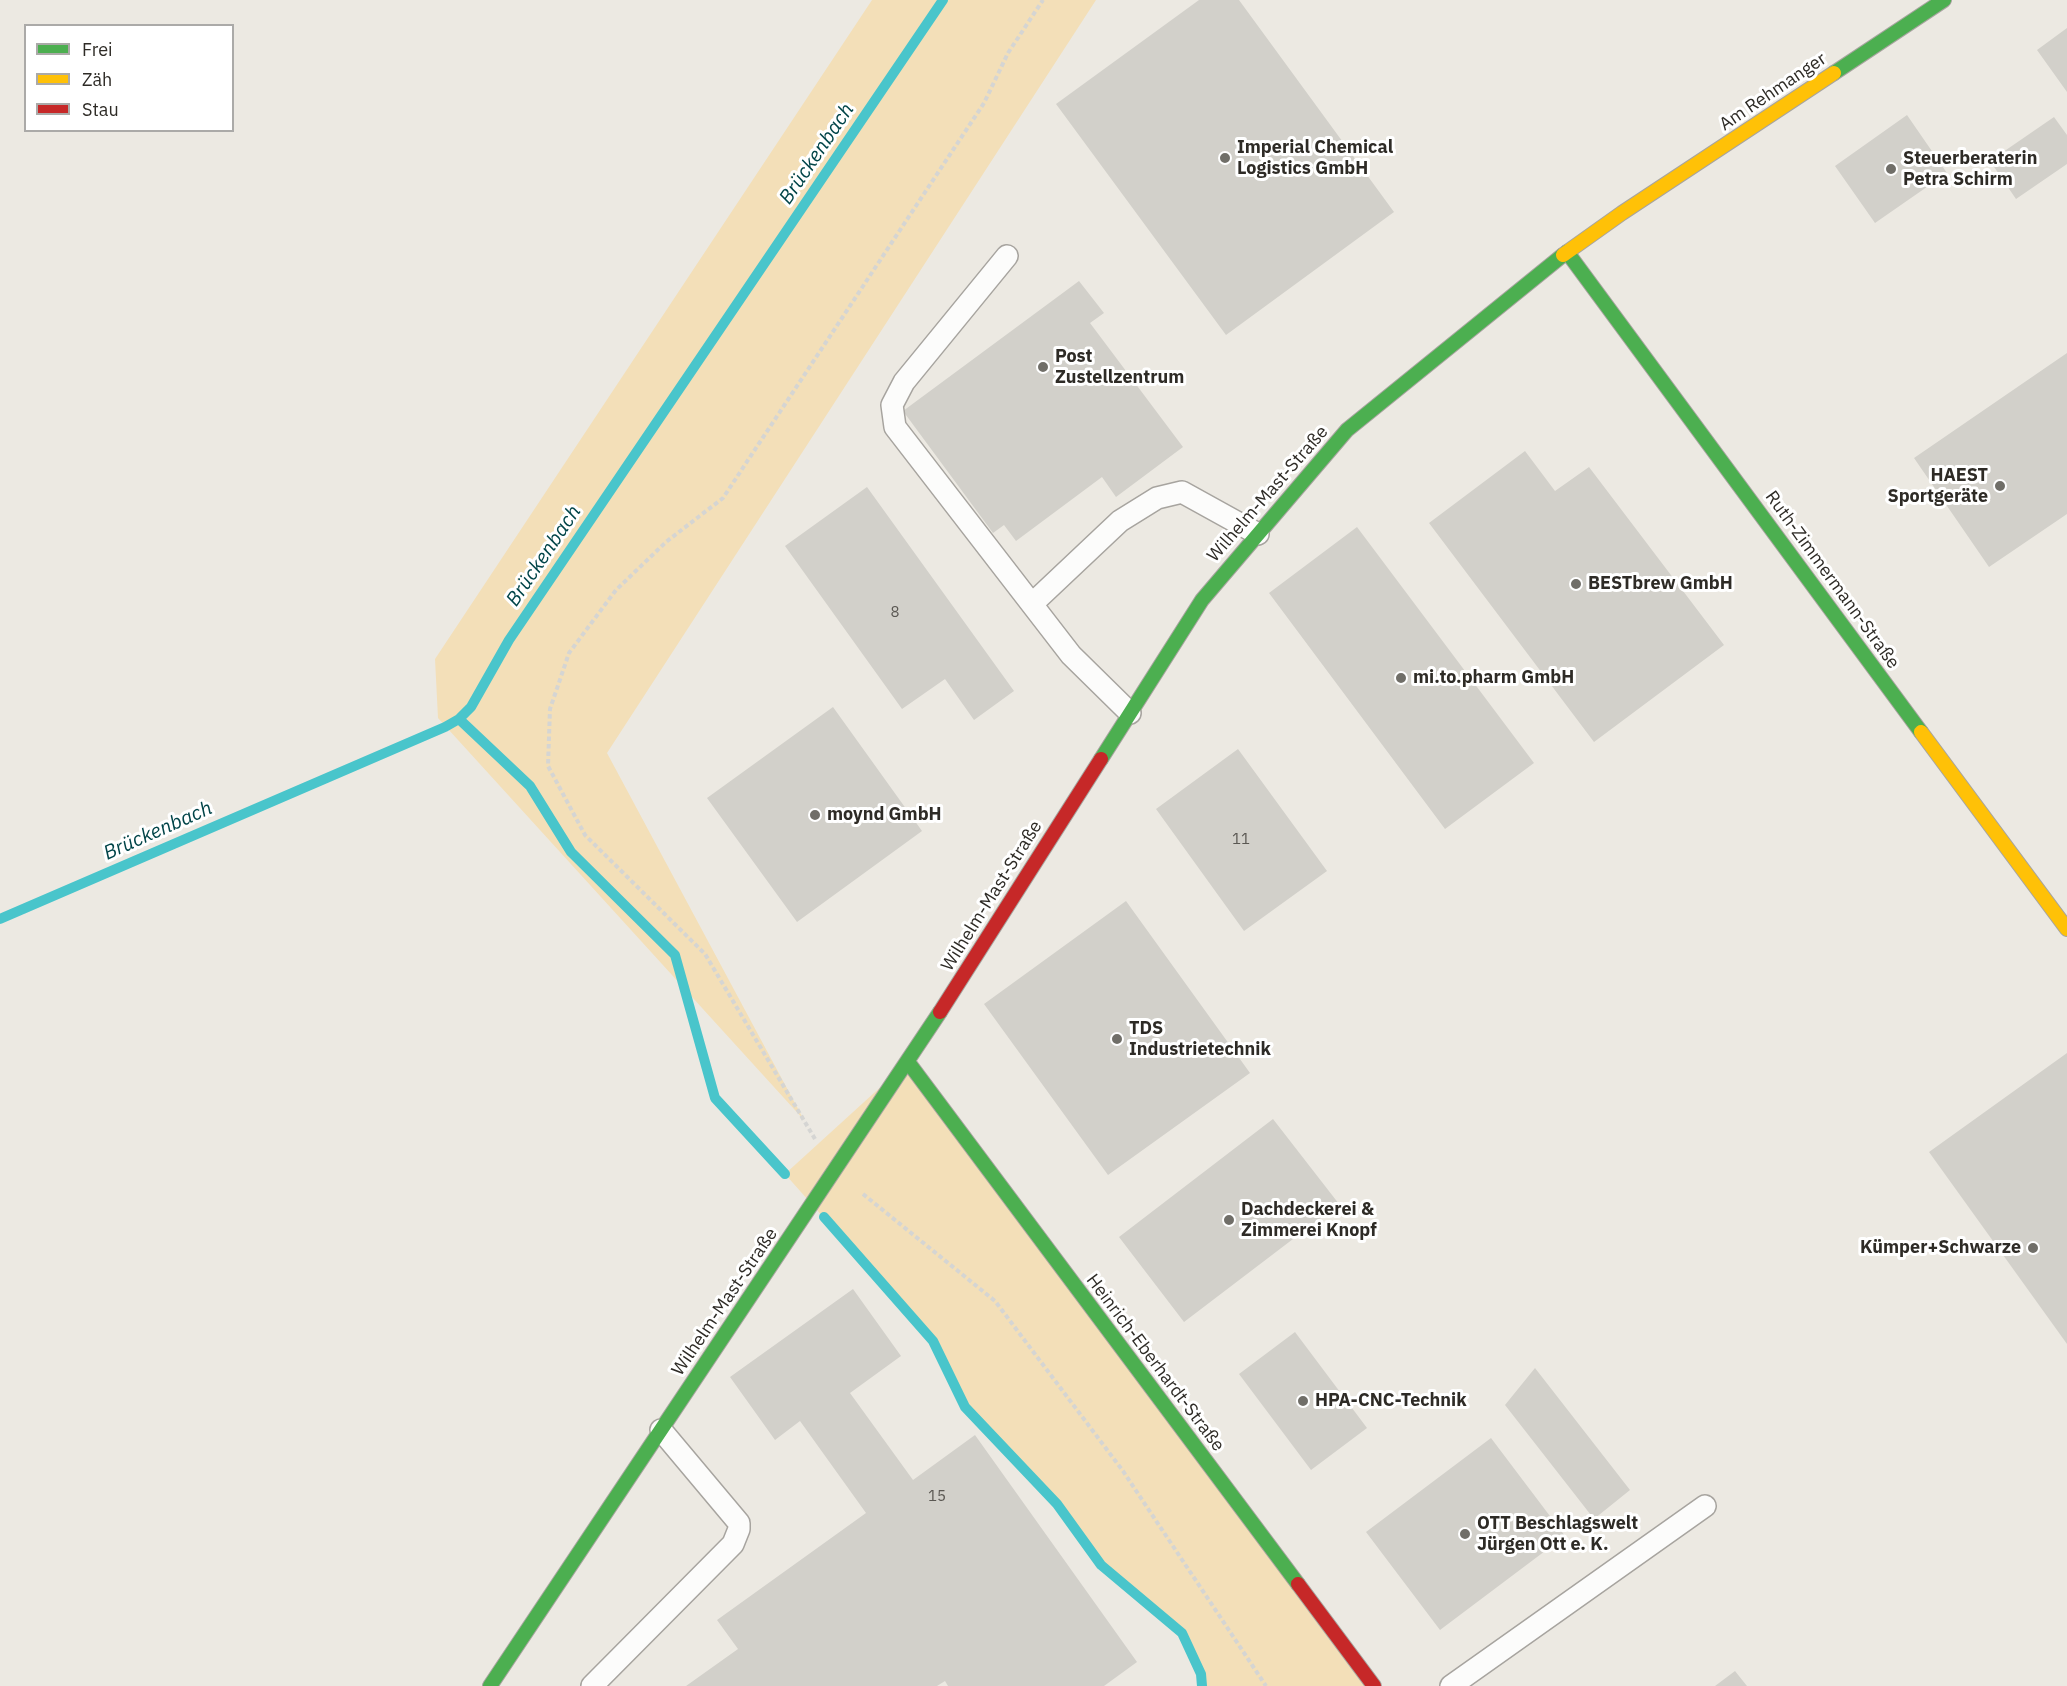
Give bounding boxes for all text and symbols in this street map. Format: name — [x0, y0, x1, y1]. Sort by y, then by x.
legend — [24, 24, 234, 132]
text: Frei — [82, 38, 113, 61]
street label: Am Rehmanger — [1715, 48, 1831, 136]
text: Zäh — [82, 68, 112, 91]
text: Stau — [82, 98, 119, 121]
water label: Brückenbach — [774, 99, 860, 209]
place label: Imperial Chemical Logistics GmbH — [1237, 137, 1393, 180]
place label: Steuerberaterin Petra Schirm — [1903, 148, 2037, 190]
marker: Imperial Chemical Logistics GmbH — [1218, 151, 1232, 165]
marker: Steuerberaterin Petra Schirm — [1884, 162, 1898, 176]
place label: Post Zustellzentrum — [1055, 346, 1184, 388]
marker: Post Zustellzentrum — [1036, 360, 1050, 374]
street label: Wilhelm-Mast-Straße — [1203, 422, 1333, 566]
place label: HAEST Sportgeräte — [1887, 465, 1988, 508]
marker: HAEST Sportgeräte — [1993, 479, 2007, 493]
street label: Ruth-Zimmermann-Straße — [1760, 487, 1904, 673]
water label: Brückenbach — [501, 501, 587, 611]
place label: BESTbrew GmbH — [1588, 573, 1733, 595]
marker: BESTbrew GmbH — [1569, 577, 1583, 591]
house number: 8 — [891, 604, 899, 622]
place label: mi.to.pharm GmbH — [1413, 667, 1574, 689]
marker: mi.to.pharm GmbH — [1394, 671, 1408, 685]
water label: Brückenbach — [100, 796, 216, 866]
place label: moynd GmbH — [827, 804, 942, 826]
marker: moynd GmbH — [808, 808, 822, 822]
street label: Wilhelm-Mast-Straße — [937, 817, 1047, 975]
house number: 11 — [1232, 831, 1250, 849]
place label: TDS Industrietechnik — [1129, 1018, 1271, 1060]
marker: TDS Industrietechnik — [1110, 1032, 1124, 1046]
place label: Dachdeckerei & Zimmerei Knopf — [1241, 1199, 1377, 1242]
marker: Dachdeckerei & Zimmerei Knopf — [1222, 1213, 1236, 1227]
street label: Wilhelm-Mast-Straße — [668, 1224, 782, 1380]
place label: Kümper+Schwarze — [1860, 1237, 2021, 1259]
marker: Kümper+Schwarze — [2026, 1241, 2040, 1255]
street label: Heinrich-Eberhardt-Straße — [1081, 1270, 1229, 1456]
place label: HPA-CNC-Technik — [1315, 1390, 1467, 1412]
marker: HPA-CNC-Technik — [1296, 1394, 1310, 1408]
house number: 15 — [928, 1488, 946, 1506]
place label: OTT Beschlagswelt Jürgen Ott e. K. — [1477, 1513, 1638, 1556]
marker: OTT Beschlagswelt Jürgen Ott e. K. — [1458, 1527, 1472, 1541]

